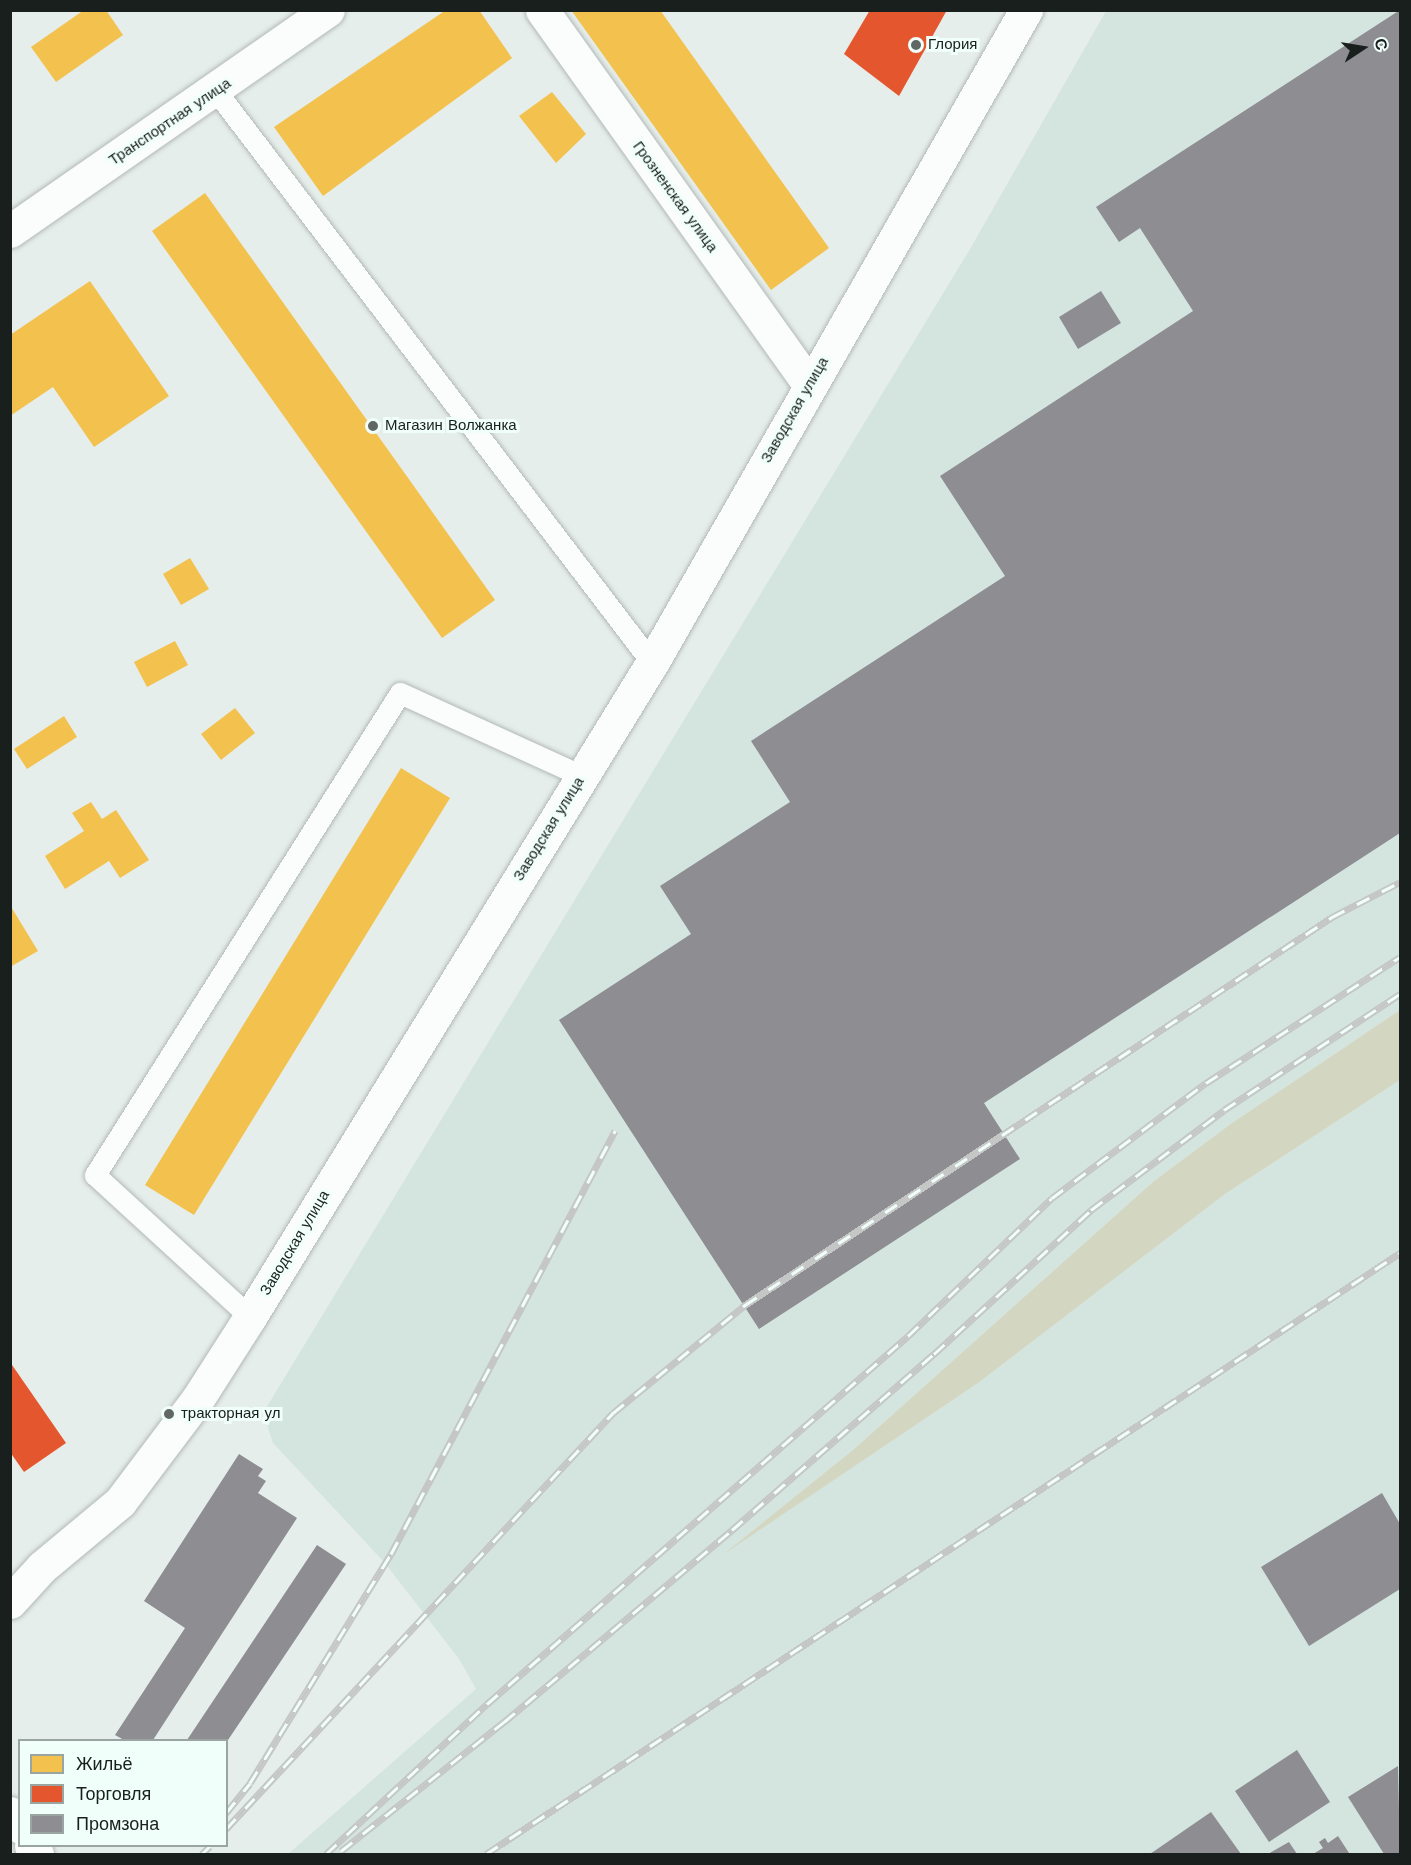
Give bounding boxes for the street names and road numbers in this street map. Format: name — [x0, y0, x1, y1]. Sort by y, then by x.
street label: Транспортная улица — [106, 74, 234, 170]
street label: Грозненская улица — [629, 138, 721, 256]
street label: Заводская улица — [757, 354, 833, 466]
street label: Заводская улица — [510, 774, 588, 884]
street label: Заводская улица — [257, 1187, 333, 1299]

